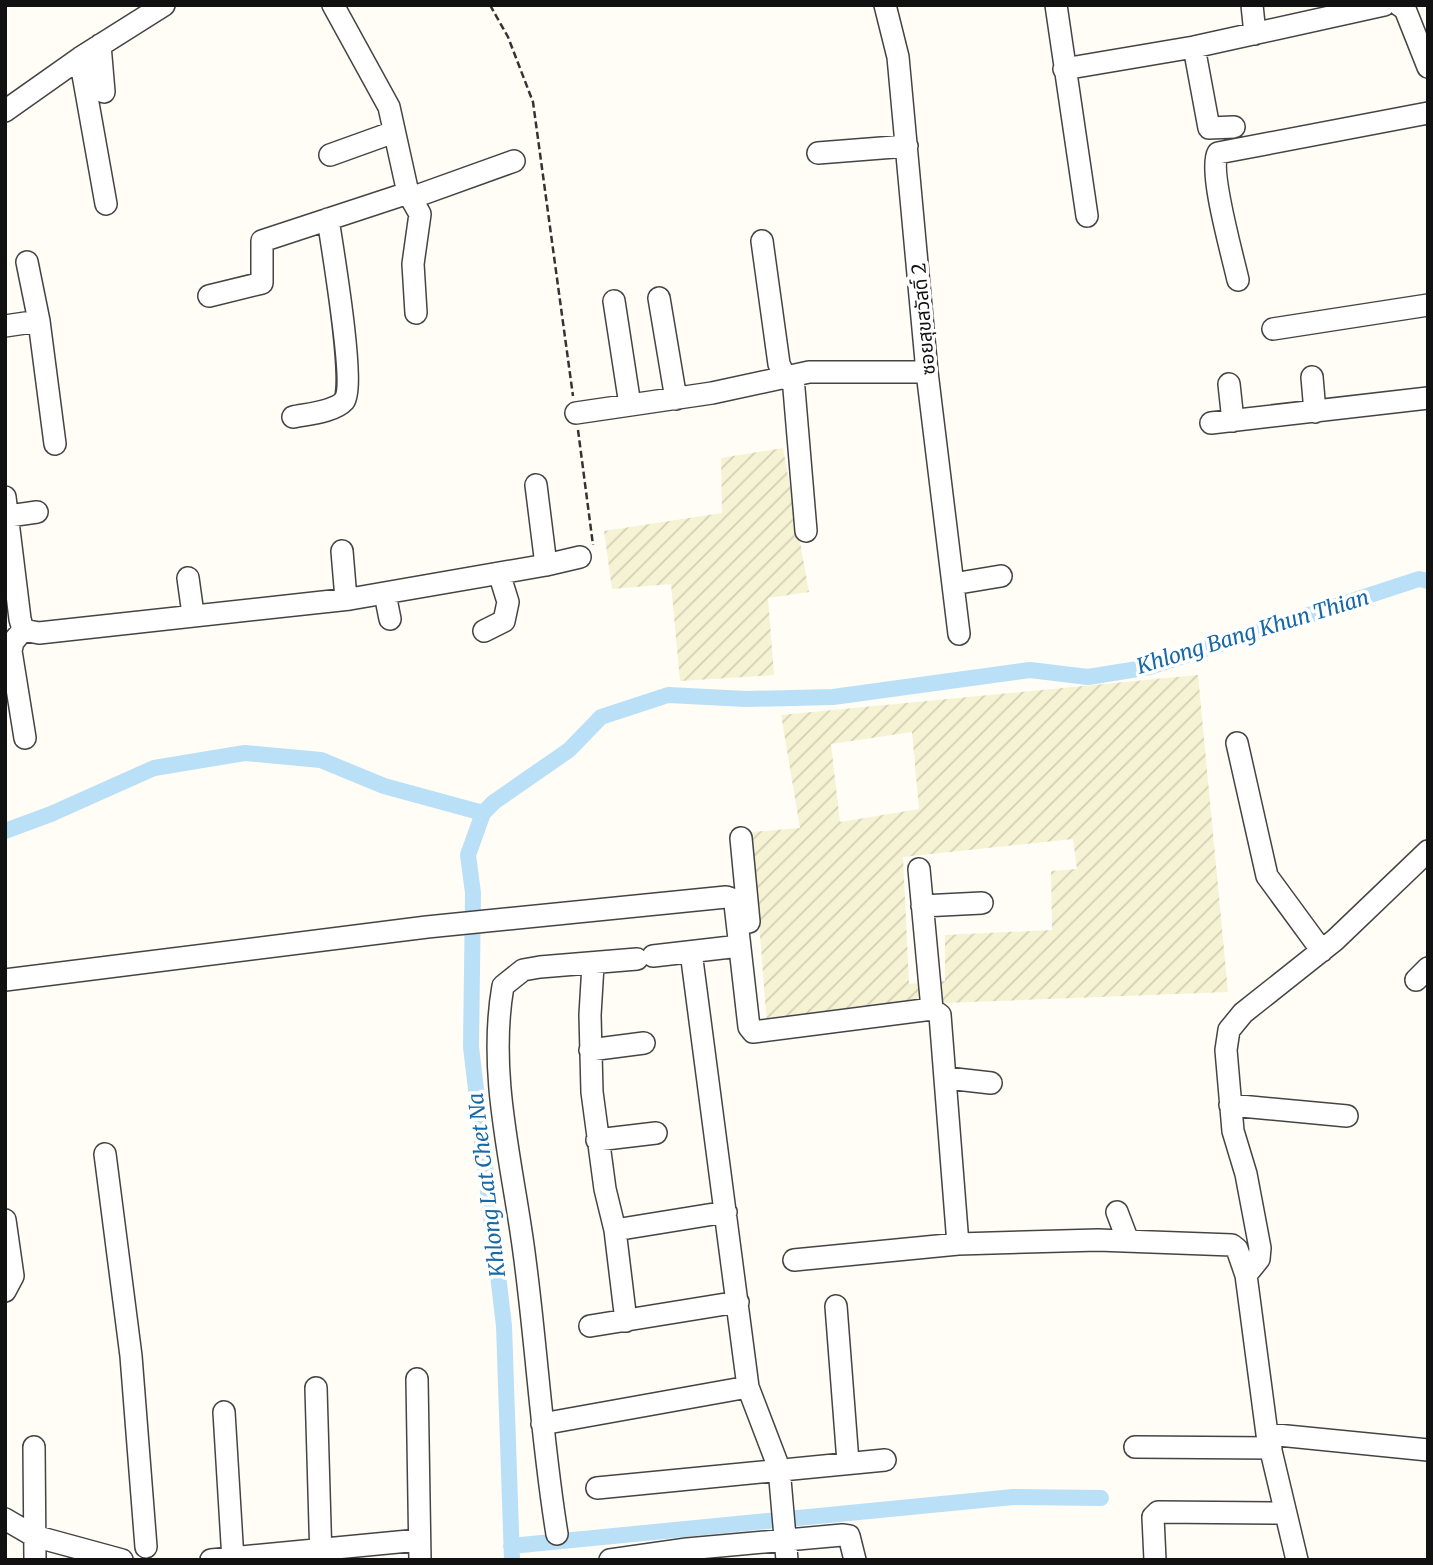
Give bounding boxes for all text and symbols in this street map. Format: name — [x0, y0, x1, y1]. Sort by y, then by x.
street label: ซอยสุขสวัสดิ์ 2 — [906, 262, 940, 376]
water label: Khlong Bang Khun Thian — [1133, 583, 1372, 680]
water label: Khlong Lat Chet Na — [462, 1091, 511, 1280]

